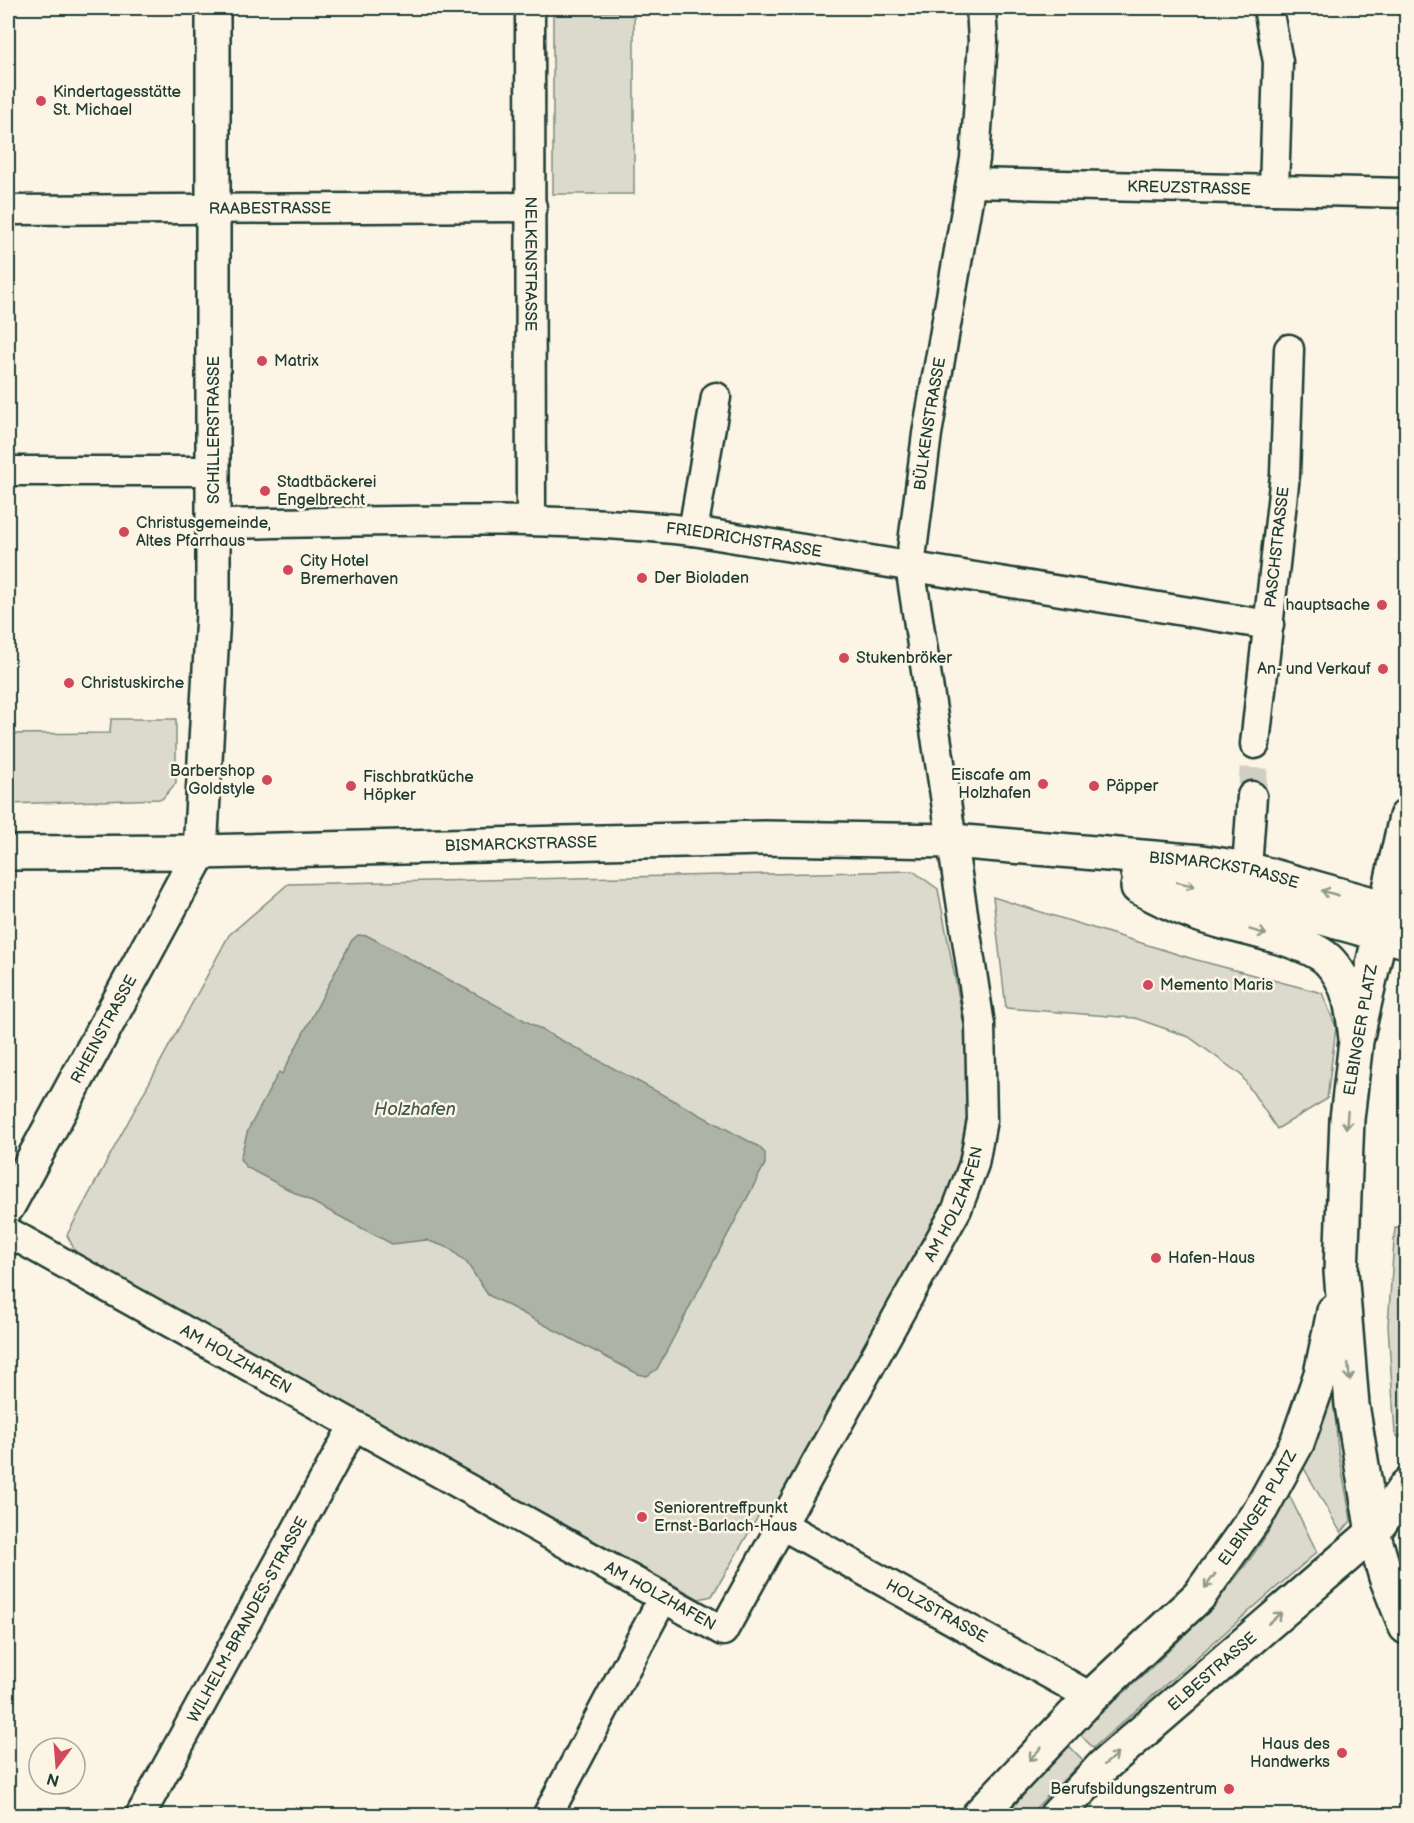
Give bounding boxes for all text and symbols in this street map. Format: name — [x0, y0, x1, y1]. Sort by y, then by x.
place label: Kindertagesstätte St. Michael — [53, 83, 182, 120]
marker: Kindertagesstätte St. Michael — [34, 94, 48, 108]
street label: KREUZSTRASSE — [1127, 177, 1251, 199]
street label: NELKENSTRASSE — [521, 197, 540, 331]
street label: RAABESTRASSE — [209, 199, 331, 218]
place label: Matrix — [274, 352, 319, 371]
marker: Matrix — [255, 354, 269, 368]
street label: SCHILLERSTRASSE — [205, 356, 224, 504]
street label: BÜLKENSTRASSE — [910, 356, 950, 492]
place label: Stadtbäckerei Engelbrecht — [277, 473, 377, 510]
marker: Stadtbäckerei Engelbrecht — [258, 484, 272, 498]
street label: PASCHSTRASSE — [1261, 486, 1293, 609]
place label: Christusgemeinde, Altes Pfarrhaus — [136, 514, 271, 551]
street label: FRIEDRICHSTRASSE — [665, 519, 823, 561]
marker: Christusgemeinde, Altes Pfarrhaus — [117, 525, 131, 539]
place label: City Hotel Bremerhaven — [300, 552, 398, 589]
marker: City Hotel Bremerhaven — [281, 563, 295, 577]
place label: Der Bioladen — [654, 569, 749, 588]
marker: Der Bioladen — [635, 571, 649, 585]
place label: hauptsache — [1286, 596, 1371, 615]
marker: hauptsache — [1375, 598, 1389, 612]
place label: Stukenbröker — [856, 649, 952, 668]
marker: Stukenbröker — [837, 651, 851, 665]
place label: An- und Verkauf — [1257, 660, 1371, 679]
marker: An- und Verkauf — [1376, 662, 1390, 676]
place label: Christuskirche — [81, 674, 185, 693]
marker: Christuskirche — [62, 676, 76, 690]
place label: Barbershop Goldstyle — [170, 762, 255, 799]
place label: Eiscafe am Holzhafen — [951, 766, 1031, 803]
place label: Fischbratküche Höpker — [363, 768, 474, 805]
marker: Barbershop Goldstyle — [260, 773, 274, 787]
marker: Eiscafe am Holzhafen — [1036, 777, 1050, 791]
place label: Päpper — [1106, 777, 1159, 796]
marker: Fischbratküche Höpker — [344, 779, 358, 793]
marker: Päpper — [1087, 779, 1101, 793]
street label: BISMARCKSTRASSE — [444, 833, 597, 855]
street label: BISMARCKSTRASSE — [1148, 848, 1301, 893]
one-way arrow — [1176, 879, 1195, 890]
one-way arrow — [1321, 887, 1340, 898]
one-way arrow — [1248, 927, 1267, 938]
street label: ELBINGER PLATZ — [1340, 963, 1382, 1097]
street label: RHEINSTRASSE — [67, 972, 141, 1087]
place label: Memento Maris — [1160, 976, 1273, 995]
marker: Memento Maris — [1141, 978, 1155, 992]
water label: Holzhafen — [374, 1099, 456, 1120]
one-way arrow — [1342, 1109, 1353, 1129]
street label: AM HOLZHAFEN — [920, 1145, 987, 1265]
place label: Hafen-Haus — [1168, 1249, 1255, 1268]
marker: Hafen-Haus — [1149, 1251, 1163, 1265]
street label: AM HOLZHAFEN — [177, 1321, 295, 1398]
one-way arrow — [1344, 1361, 1355, 1381]
street label: ELBINGER PLATZ — [1214, 1447, 1301, 1569]
place label: Seniorentreffpunkt Ernst-Barlach-Haus — [654, 1499, 797, 1536]
marker: Seniorentreffpunkt Ernst-Barlach-Haus — [635, 1510, 649, 1524]
street label: WILHELM-BRANDES-STRASSE — [184, 1513, 312, 1726]
street label: AM HOLZHAFEN — [601, 1557, 719, 1635]
one-way arrow — [1204, 1573, 1216, 1589]
street label: HOLZSTRASSE — [883, 1575, 991, 1647]
one-way arrow — [1267, 1611, 1283, 1624]
street label: ELBESTRASSE — [1164, 1628, 1261, 1715]
place label: Haus des Handwerks — [1250, 1735, 1330, 1772]
north arrow — [27, 1736, 87, 1796]
marker: Haus des Handwerks — [1335, 1746, 1349, 1760]
one-way arrow — [1028, 1747, 1043, 1762]
one-way arrow — [1104, 1752, 1119, 1766]
text: N — [45, 1768, 62, 1790]
place label: Berufsbildungszentrum — [1050, 1780, 1217, 1799]
marker: Berufsbildungszentrum — [1222, 1782, 1236, 1796]

